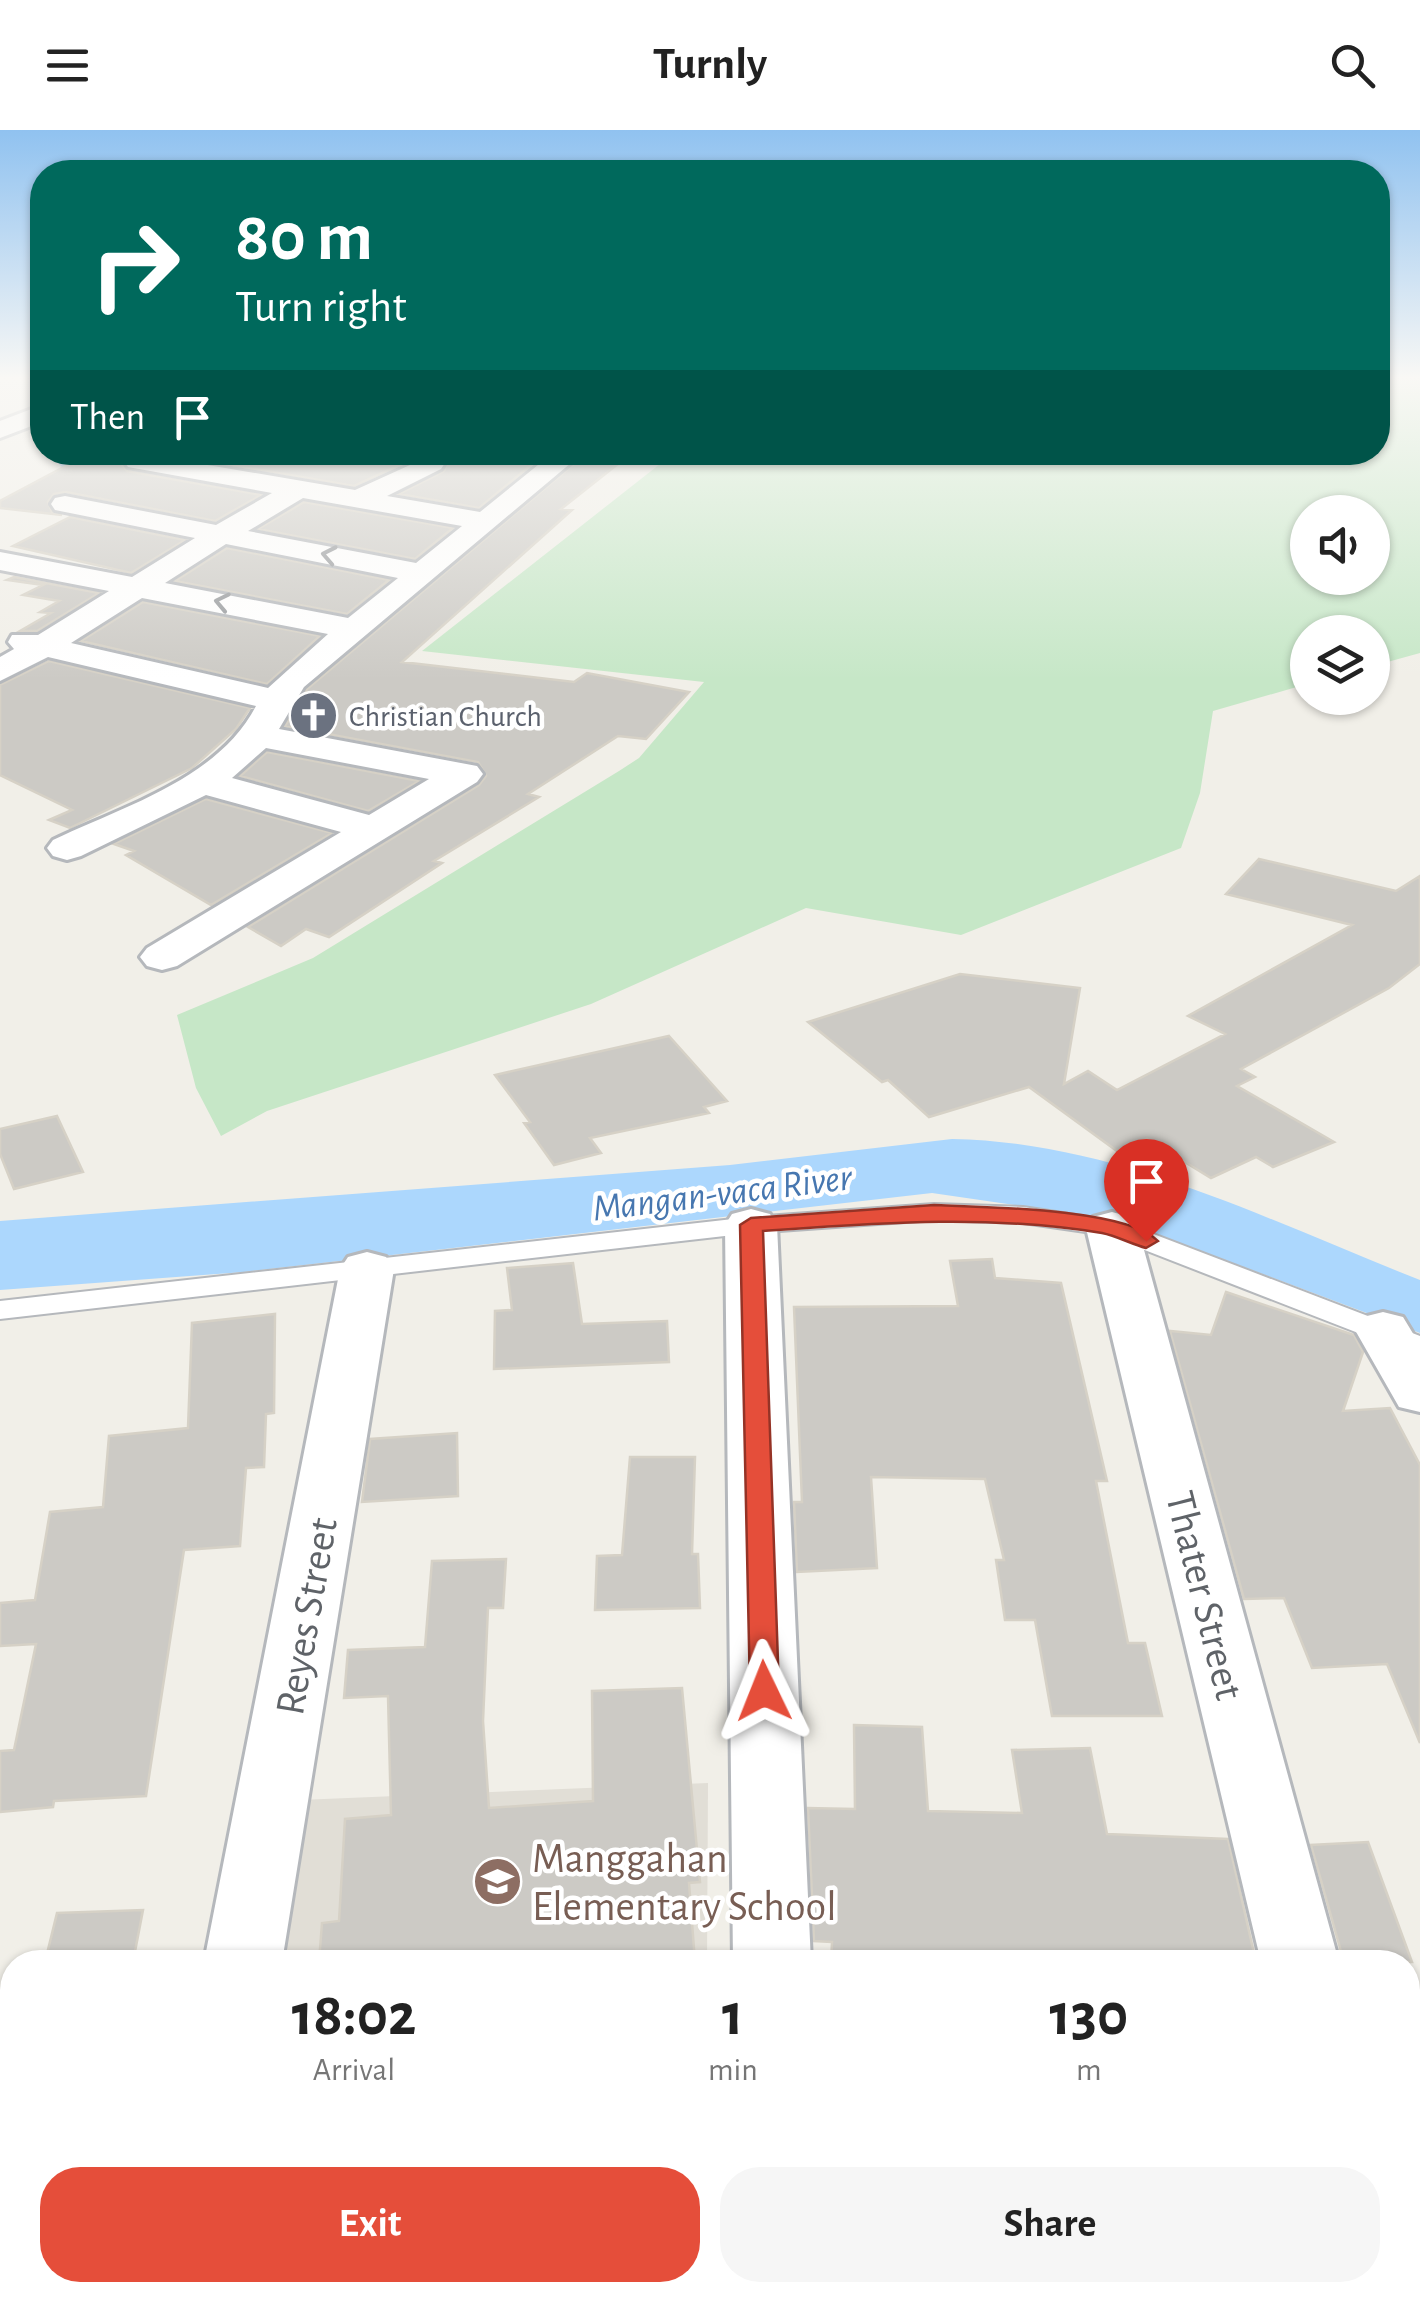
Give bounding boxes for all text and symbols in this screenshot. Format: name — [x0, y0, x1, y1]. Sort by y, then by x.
icon: menu — [40, 38, 95, 93]
icon: search — [1325, 38, 1380, 93]
text: Turnly — [653, 42, 767, 87]
icon: right — [70, 200, 200, 330]
text: 80 m — [235, 203, 373, 273]
text: Turn right — [235, 285, 407, 330]
icon: arrive — [165, 390, 220, 445]
text: Then — [70, 399, 145, 437]
map controls — [1290, 495, 1390, 715]
button: sound — [1290, 495, 1390, 595]
one-way arrow — [321, 545, 338, 566]
one-way arrow — [214, 592, 231, 613]
button: layers — [1290, 615, 1390, 715]
church icon: Christian Church — [288, 690, 340, 742]
place label: Christian Church — [349, 702, 542, 732]
pin — [1104, 1139, 1189, 1242]
icon: arrive — [1119, 1154, 1174, 1209]
water label: Mangan-vaca River — [591, 1159, 856, 1229]
street label: Thater Street — [1158, 1487, 1250, 1704]
street label: Reyes Street — [269, 1515, 345, 1718]
position arrow — [712, 1639, 816, 1743]
place label: Manggahan Elementary School — [532, 1838, 837, 1928]
school or university icon: Manggahan Elementary School — [471, 1855, 523, 1907]
text: 18:02 — [292, 1986, 416, 2046]
text: 1 — [722, 1986, 744, 2046]
text: 130 — [1050, 1986, 1128, 2046]
text: Arrival — [313, 2054, 395, 2086]
text: min — [708, 2054, 758, 2086]
text: m — [1076, 2054, 1102, 2086]
button: Exit — [40, 2167, 700, 2282]
button: Share — [720, 2167, 1380, 2282]

